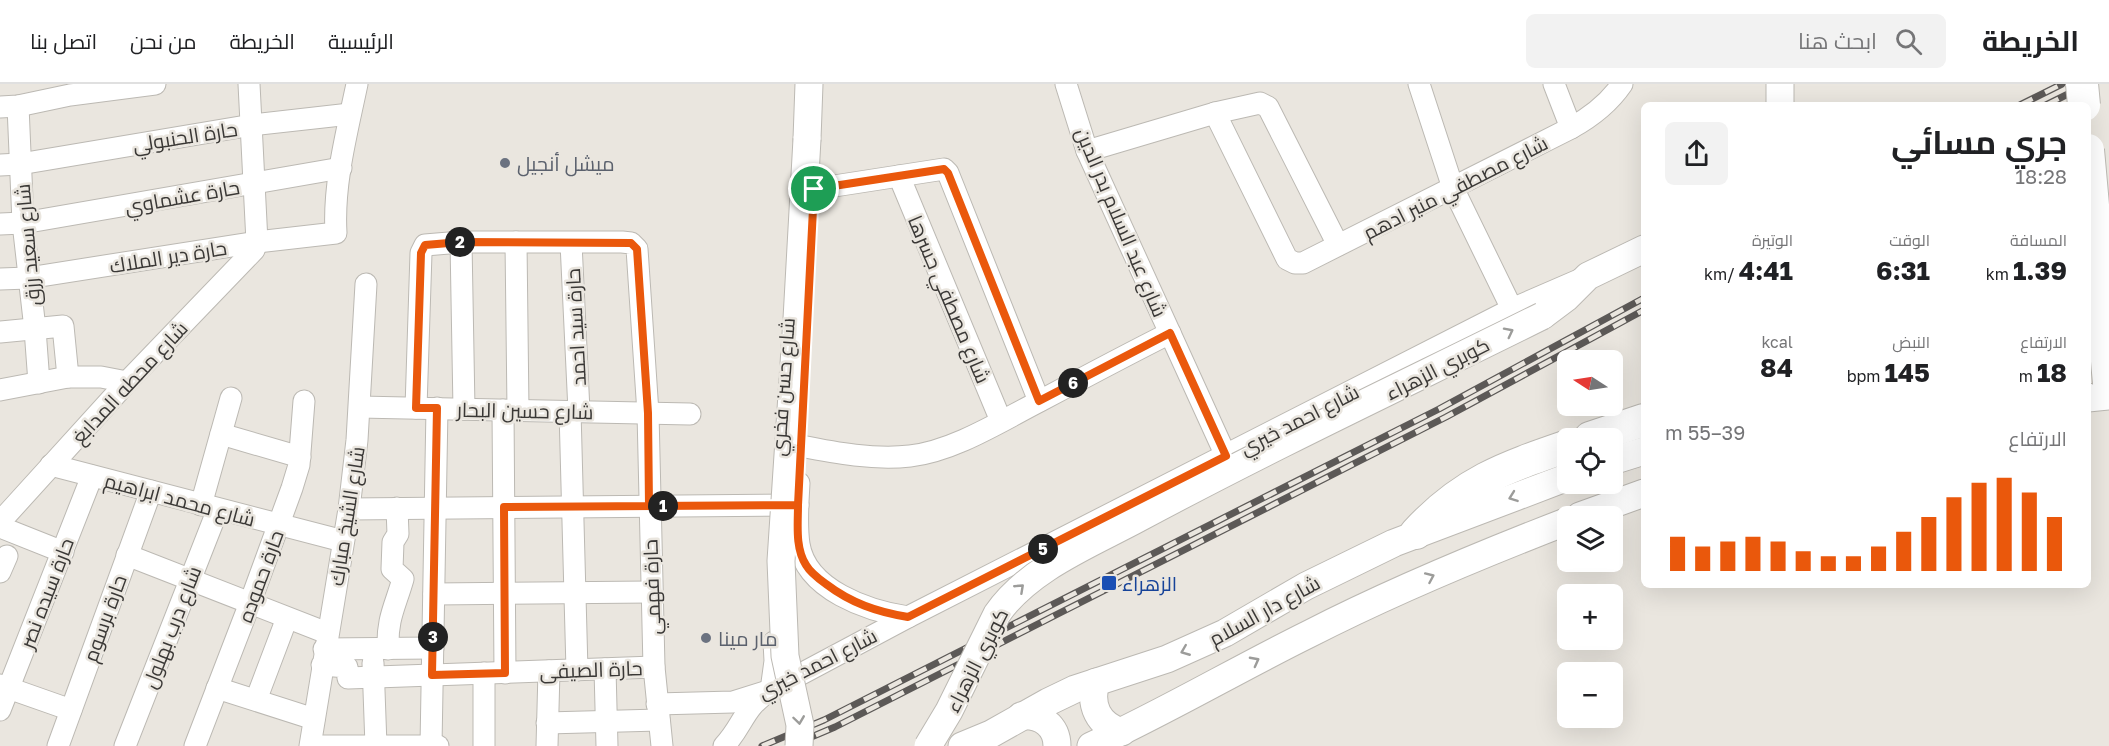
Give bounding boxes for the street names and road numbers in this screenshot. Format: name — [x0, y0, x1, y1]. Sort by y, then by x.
street label: حارة الحنبولي — [131, 116, 240, 161]
street label: شارع عبد السلام بدر الدين — [1068, 124, 1173, 321]
street label: شارع مصطفي منير ادهم — [1359, 130, 1554, 248]
street label: حارة عشماوي — [123, 174, 242, 223]
street label: شارع سعيد رزق — [10, 183, 47, 307]
street label: شارع مصطفي جسرها — [899, 212, 996, 388]
street label: حارة دير الملاك — [108, 235, 229, 278]
street label: حارة سيد احمد — [560, 268, 591, 386]
street label: شارع محطه المدابغ — [66, 316, 194, 450]
street label: شارع حسن فخري — [765, 317, 804, 457]
street label: كوبري الزهراء — [1381, 332, 1495, 409]
street label: شارع احمد خيري — [1235, 379, 1365, 464]
street label: شارع حسين البحار — [455, 397, 594, 426]
street label: شارع الشيخ مبارك — [323, 445, 372, 588]
street label: شارع محمد ابراهيم — [101, 467, 258, 534]
street label: حارة حموده — [232, 527, 289, 626]
street label: حارة سيده نصر — [14, 534, 79, 653]
street label: حارة فهمي — [637, 539, 670, 635]
street label: شارع درب بهلول — [137, 562, 208, 693]
street label: شارع دار السلام — [1204, 570, 1325, 653]
street label: حارة برسوم — [77, 571, 134, 666]
street label: كوبري الزهراء — [940, 604, 1017, 718]
street label: شارع احمد خيري — [753, 623, 883, 708]
street label: حارة الصيفى — [539, 655, 643, 685]

